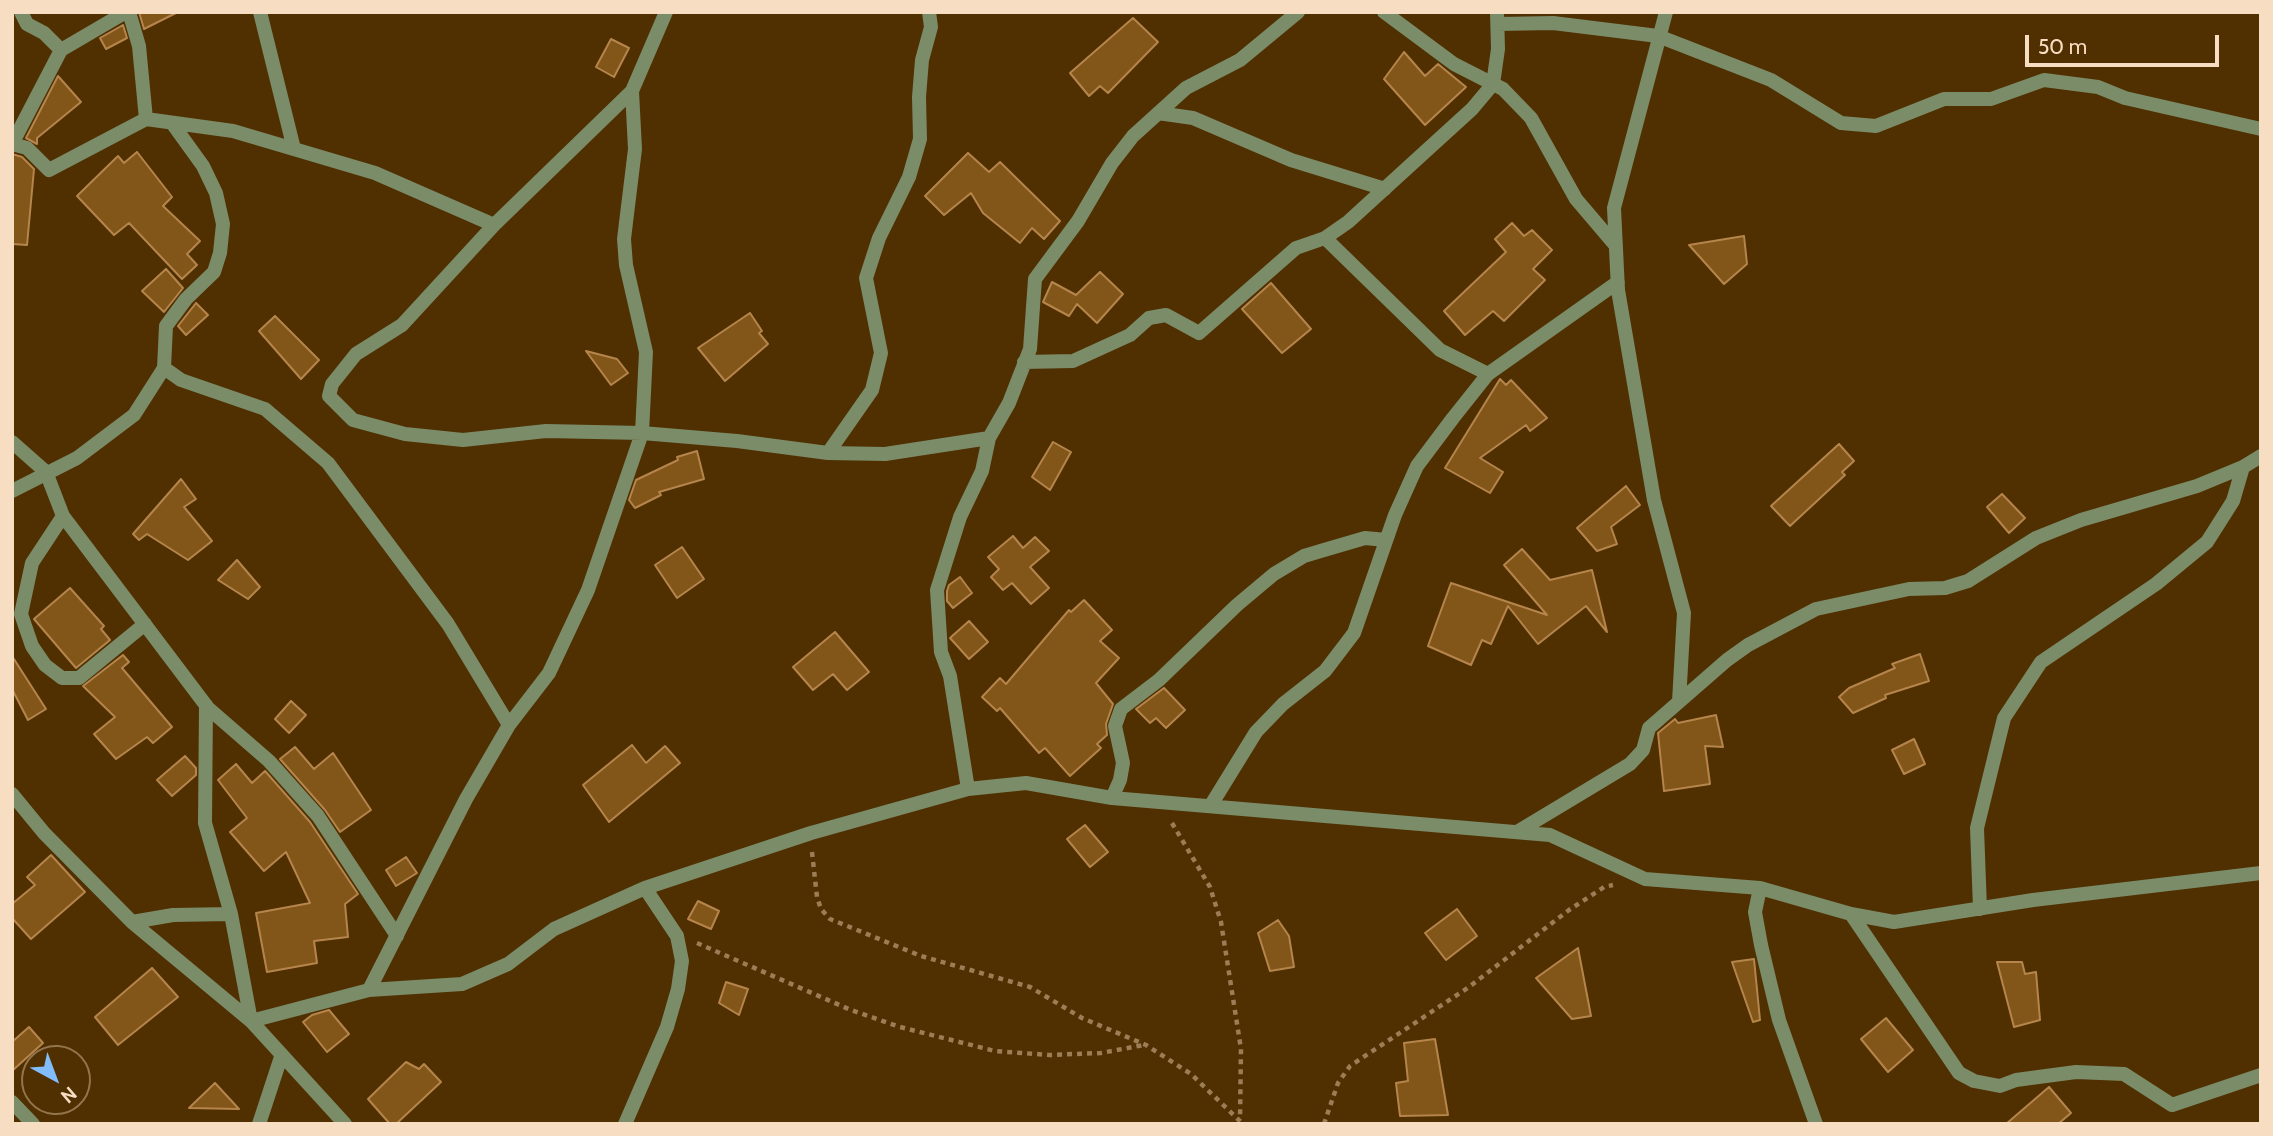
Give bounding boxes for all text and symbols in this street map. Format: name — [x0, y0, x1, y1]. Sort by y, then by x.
scale bar — [2028, 21, 2222, 65]
text: 50 m — [2038, 34, 2087, 59]
north arrow — [21, 1045, 91, 1115]
text: N — [56, 1082, 81, 1108]

